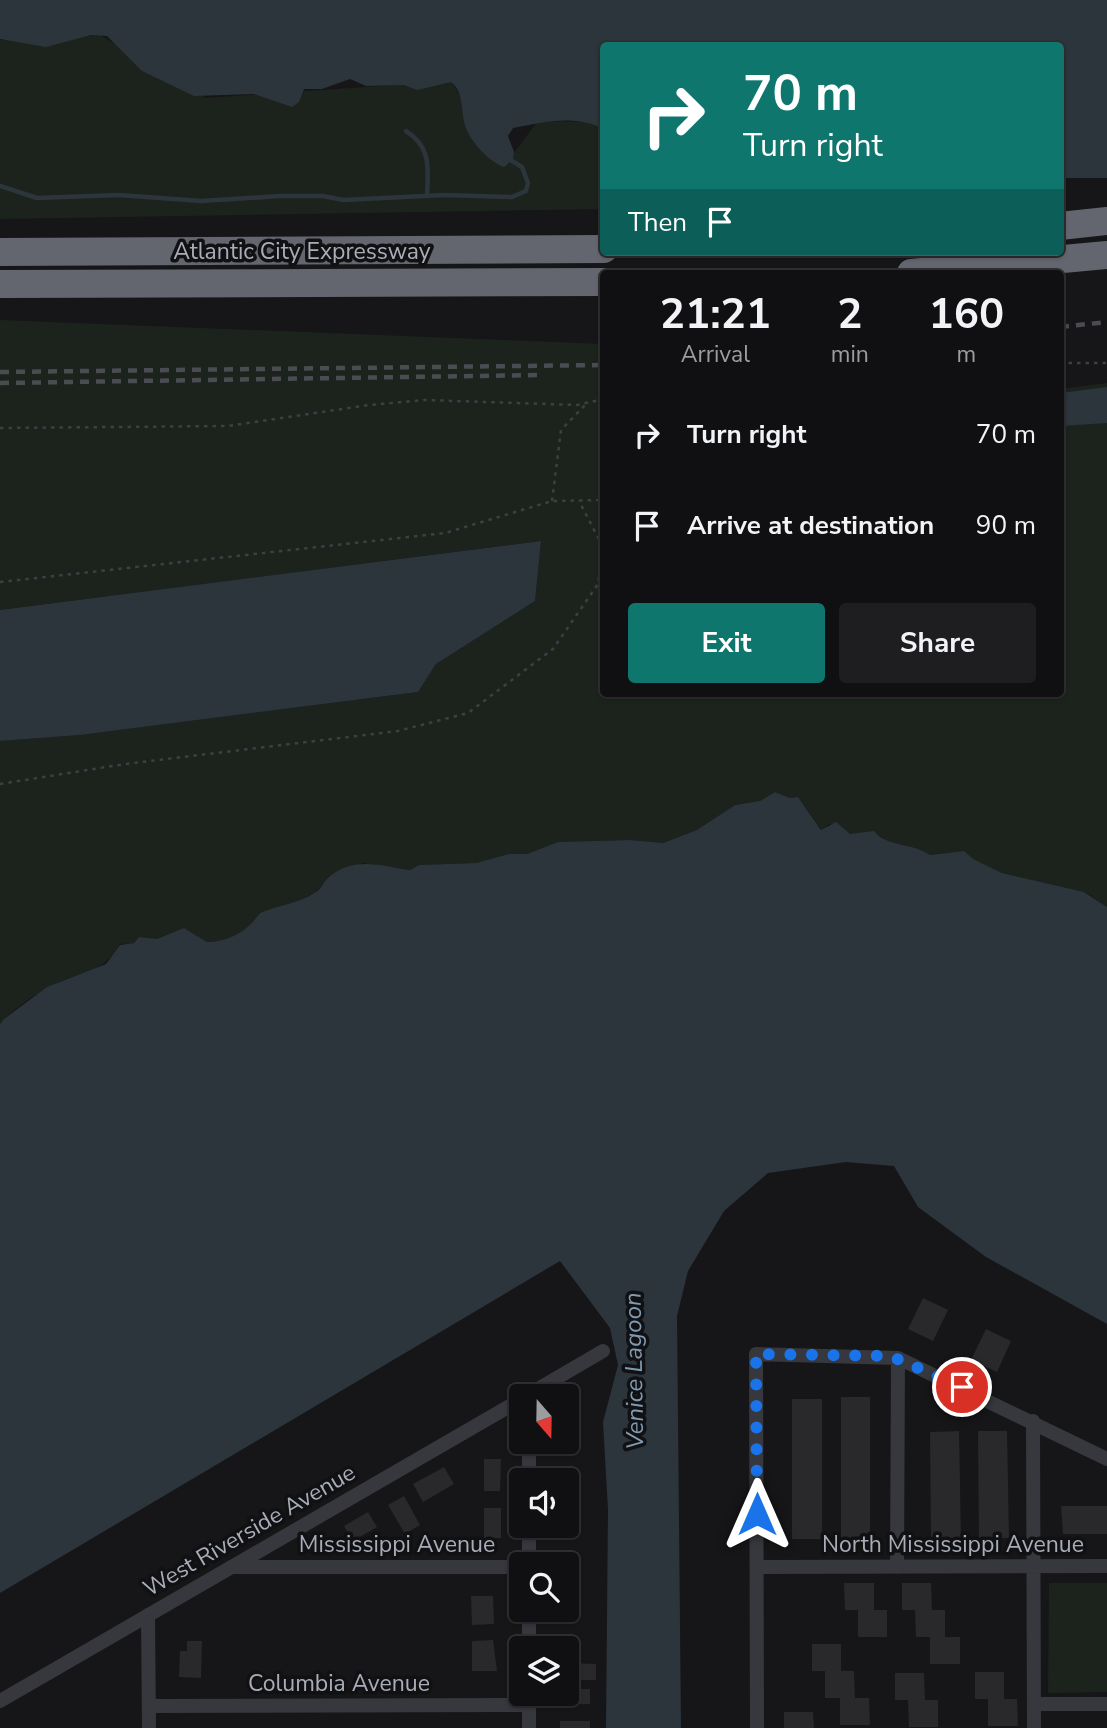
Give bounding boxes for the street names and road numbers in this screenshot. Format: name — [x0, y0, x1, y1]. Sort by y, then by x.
street label: Atlantic City Expressway — [173, 236, 431, 267]
street label: West Riverside Avenue — [138, 1457, 361, 1604]
street label: Mississippi Avenue — [299, 1529, 495, 1560]
street label: North Mississippi Avenue — [822, 1529, 1084, 1560]
street label: Columbia Avenue — [248, 1668, 430, 1699]

